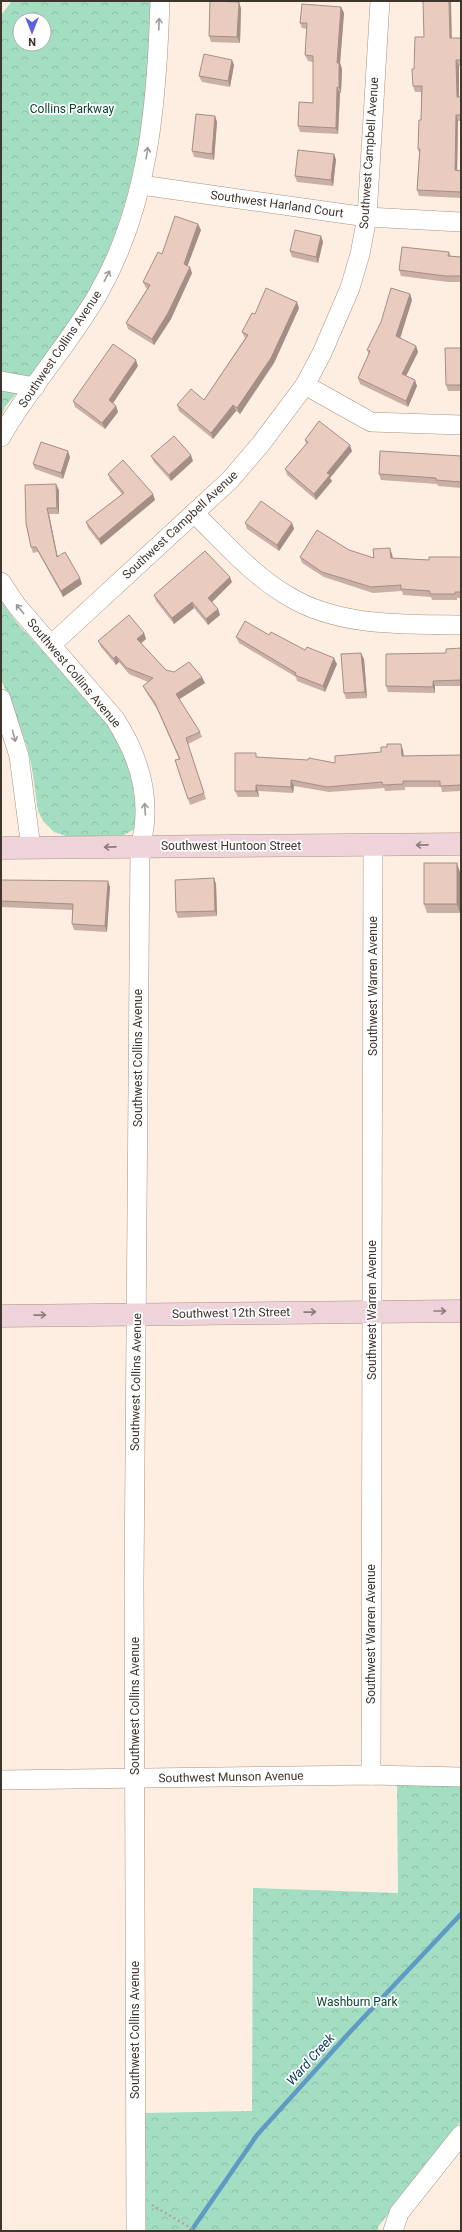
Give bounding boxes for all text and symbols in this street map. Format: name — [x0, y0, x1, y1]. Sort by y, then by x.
north arrow — [12, 12, 52, 52]
one-way arrow — [156, 18, 163, 31]
text: N — [28, 35, 36, 48]
street label: Southwest Campbell Avenue — [357, 77, 381, 229]
park label: Collins Parkway — [30, 102, 115, 116]
one-way arrow — [143, 147, 151, 160]
street label: Southwest Harland Court — [210, 188, 344, 220]
one-way arrow — [104, 271, 111, 283]
street label: Southwest Collins Avenue — [16, 288, 104, 410]
street label: Southwest Campbell Avenue — [120, 468, 240, 582]
one-way arrow — [15, 604, 24, 614]
street label: Southwest Collins Avenue — [24, 616, 124, 730]
one-way arrow — [11, 729, 18, 742]
one-way arrow — [141, 803, 148, 816]
street label: Southwest Huntoon Street — [161, 839, 301, 853]
one-way arrow — [416, 841, 429, 849]
one-way arrow — [104, 843, 117, 851]
street label: Southwest Warren Avenue — [366, 916, 380, 1056]
street label: Southwest Collins Avenue — [131, 989, 145, 1127]
street label: Southwest Warren Avenue — [365, 1240, 379, 1380]
street label: Southwest 12th Street — [172, 1305, 290, 1321]
one-way arrow — [433, 1307, 446, 1315]
one-way arrow — [303, 1308, 316, 1316]
one-way arrow — [33, 1311, 46, 1319]
street label: Southwest Collins Avenue — [128, 1313, 144, 1451]
street label: Southwest Warren Avenue — [364, 1564, 378, 1704]
street label: Southwest Collins Avenue — [128, 1637, 142, 1775]
street label: Southwest Munson Avenue — [158, 1769, 304, 1785]
street label: Southwest Collins Avenue — [128, 1961, 142, 2099]
park label: Washburn Park — [317, 1995, 398, 2009]
water label: Ward Creek — [283, 2030, 338, 2088]

